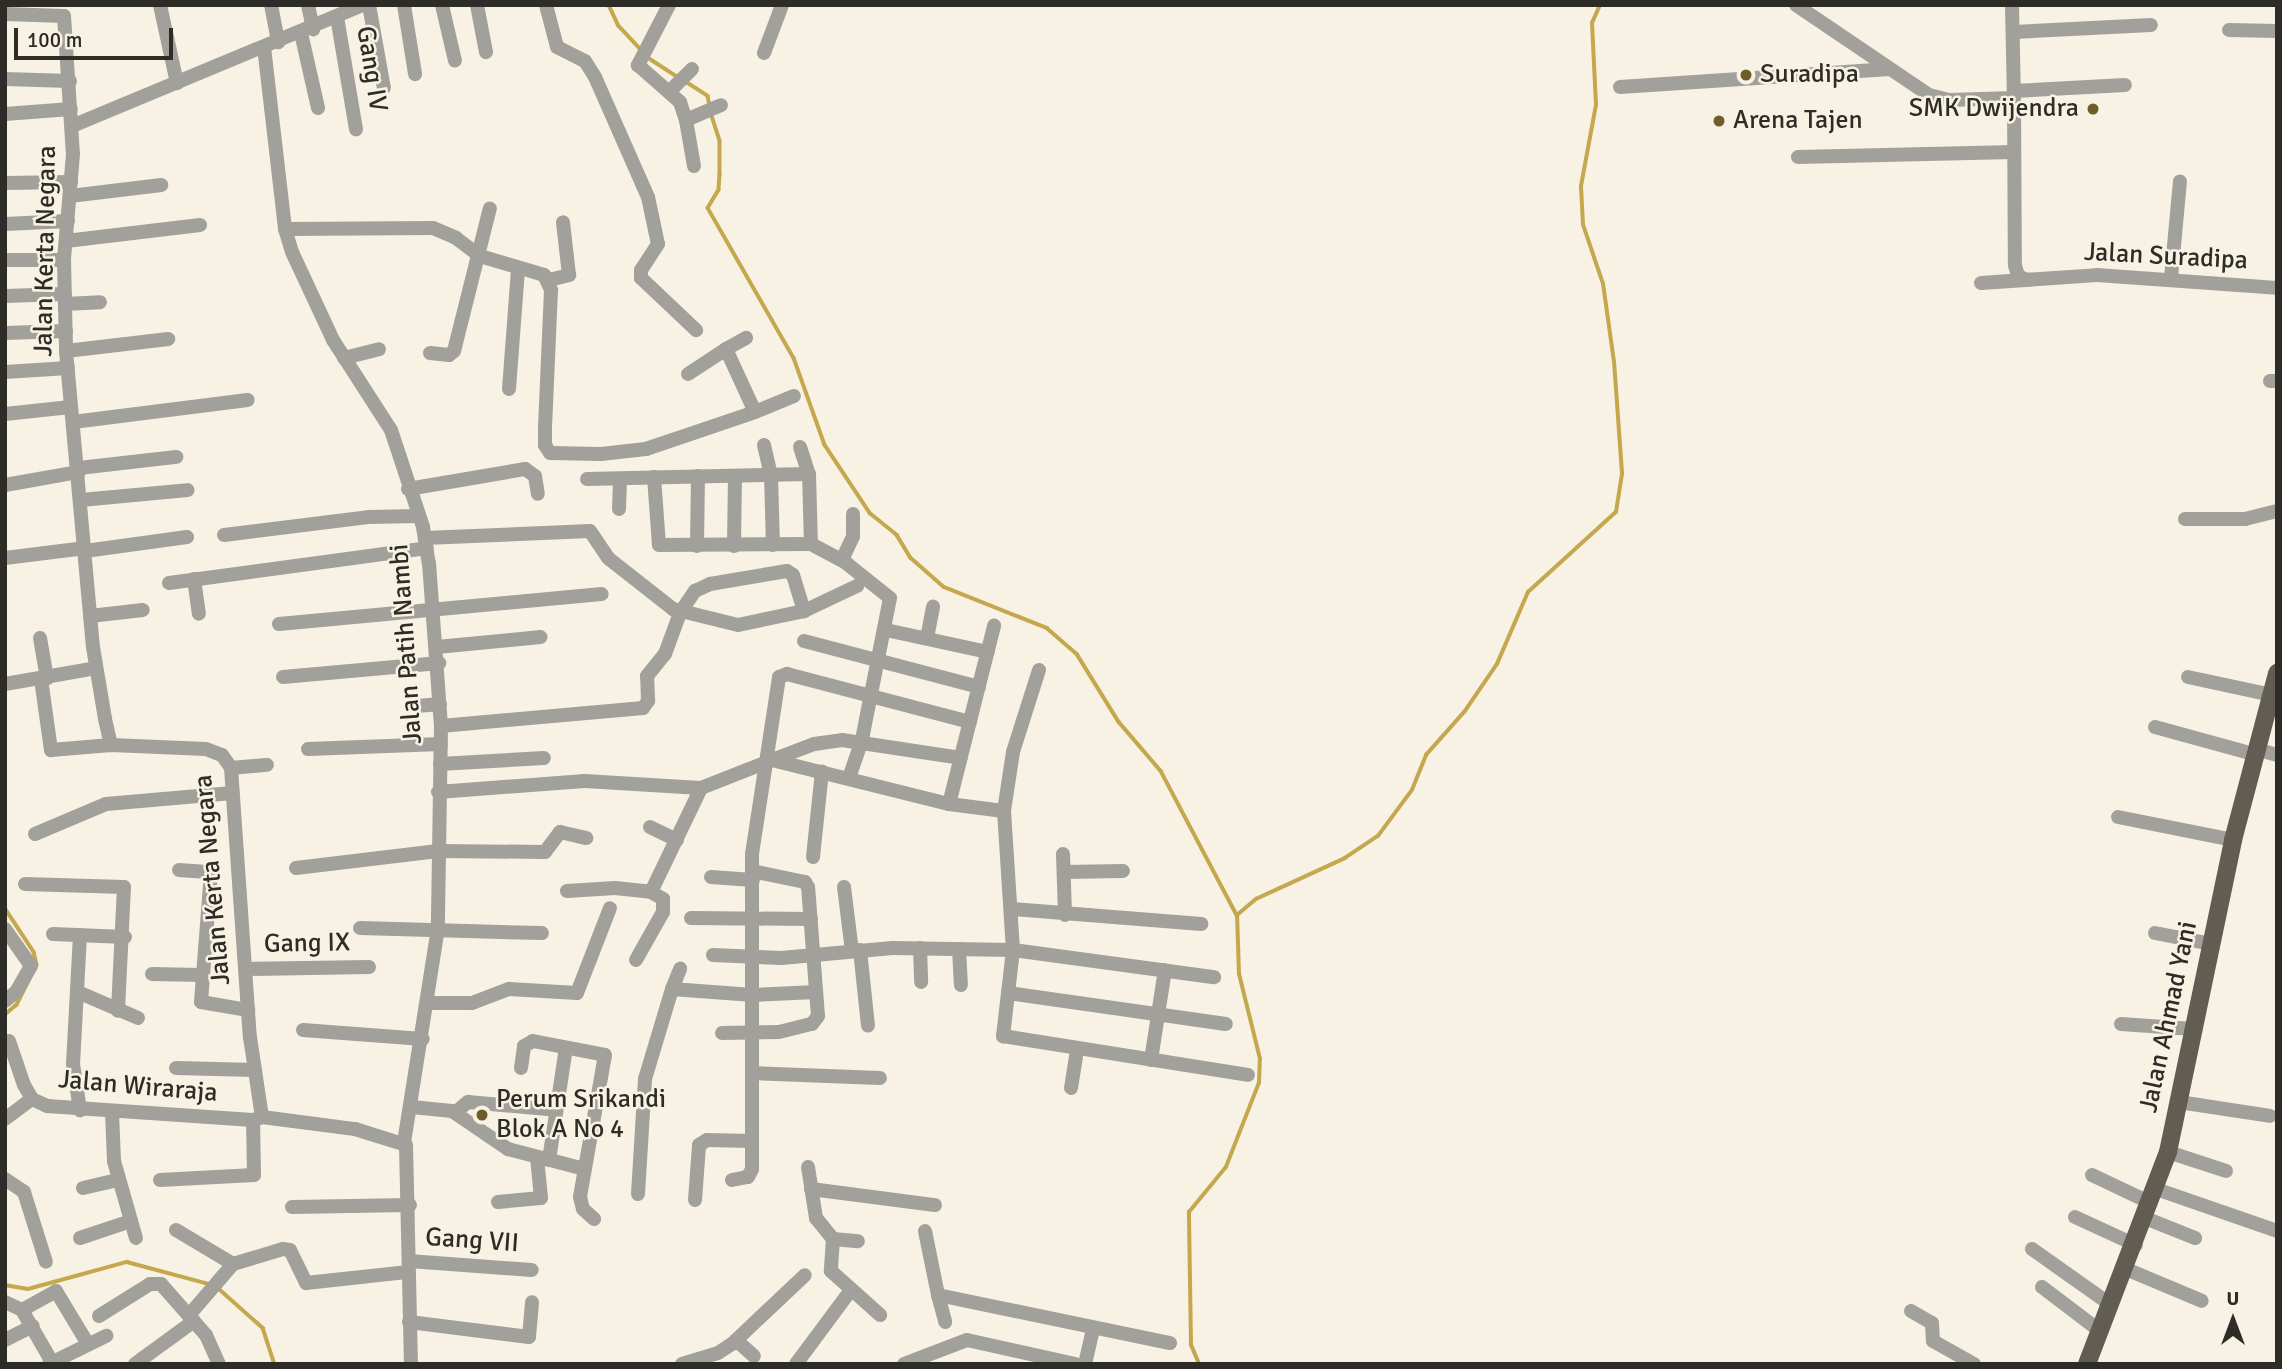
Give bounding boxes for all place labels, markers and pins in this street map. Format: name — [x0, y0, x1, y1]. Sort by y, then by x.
place label: Suradipa — [1760, 59, 1859, 91]
marker: Suradipa — [1738, 67, 1754, 83]
place label: SMK Dwijendra — [1909, 93, 2079, 125]
marker: SMK Dwijendra — [2085, 101, 2101, 117]
place label: Arena Tajen — [1733, 105, 1863, 137]
marker: Arena Tajen — [1711, 113, 1727, 129]
place label: Perum Srikandi Blok A No 4 — [496, 1084, 666, 1146]
marker: Perum Srikandi Blok A No 4 — [474, 1107, 490, 1123]

